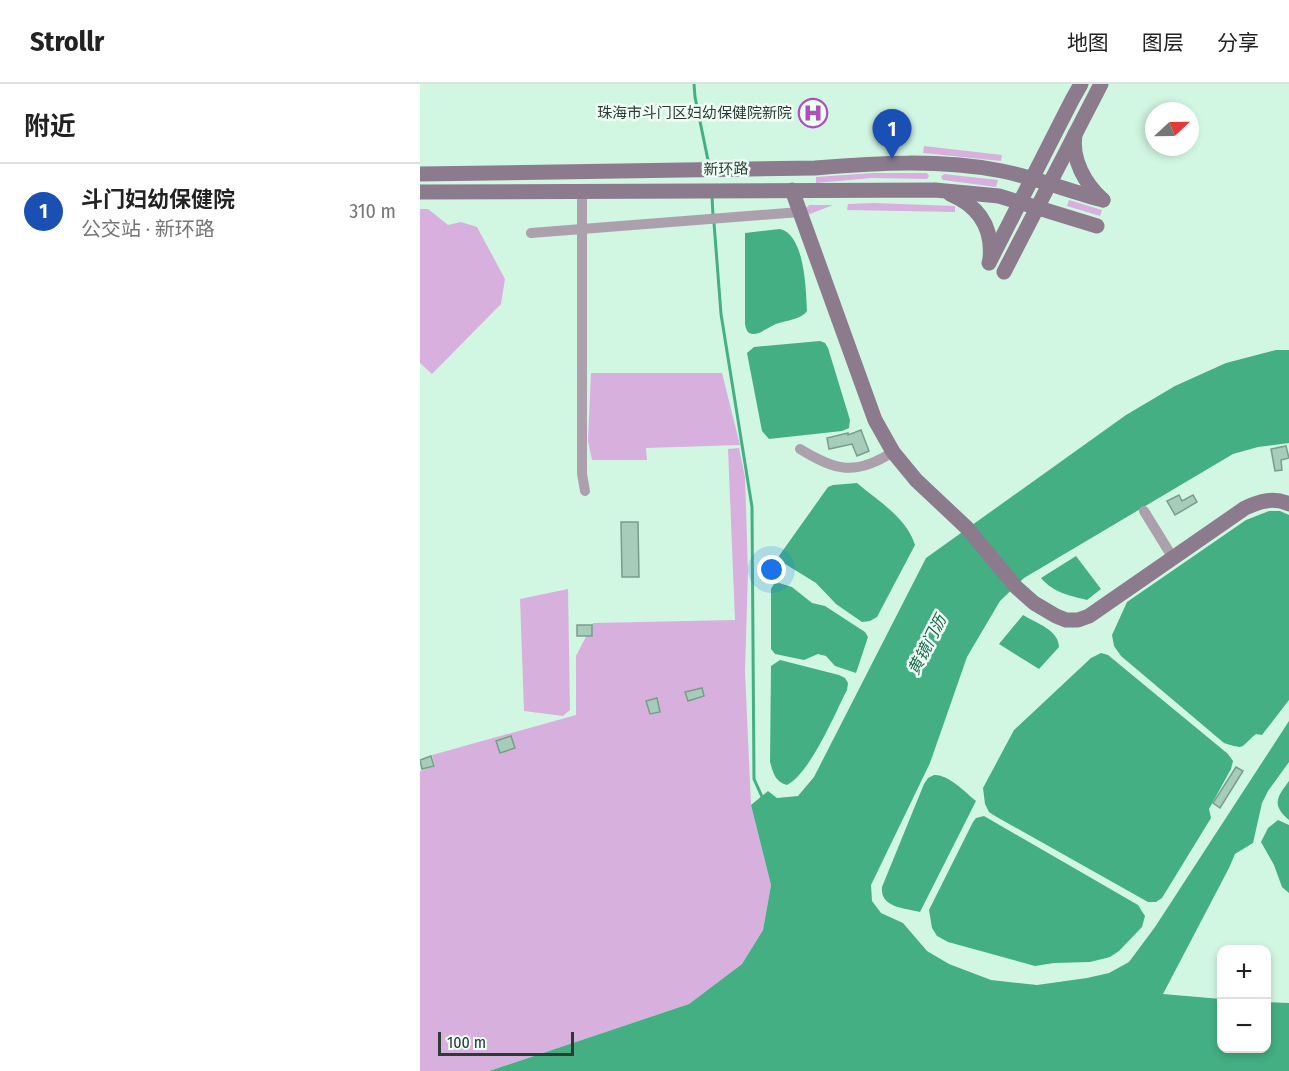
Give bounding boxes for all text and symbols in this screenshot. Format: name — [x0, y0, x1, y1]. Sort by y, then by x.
text: Strollr — [30, 25, 104, 58]
text: 地图 — [1067, 30, 1109, 56]
text: 图层 — [1142, 30, 1184, 56]
text: 分享 — [1217, 30, 1259, 56]
hospital icon: 珠海市斗门区妇幼保健院新院 — [797, 97, 829, 129]
north arrow — [1145, 102, 1199, 156]
place label: 珠海市斗门区妇幼保健院新院 — [597, 104, 792, 122]
pin: 1 — [872, 110, 912, 159]
text: 附近 — [24, 111, 76, 142]
street label: 新环路 — [703, 160, 749, 178]
text: 斗门妇幼保健院 — [81, 186, 235, 213]
text: 1 — [39, 199, 48, 223]
text: 310 m — [349, 199, 396, 223]
text: 公交站 · 新环路 — [81, 217, 215, 241]
your location — [757, 555, 786, 584]
water label: 黄镜门沥 — [904, 610, 951, 678]
map controls — [1217, 945, 1271, 1053]
button: + — [1217, 945, 1271, 999]
button: − — [1217, 999, 1271, 1053]
scale bar — [438, 1029, 574, 1056]
text: 100 m — [447, 1033, 486, 1052]

